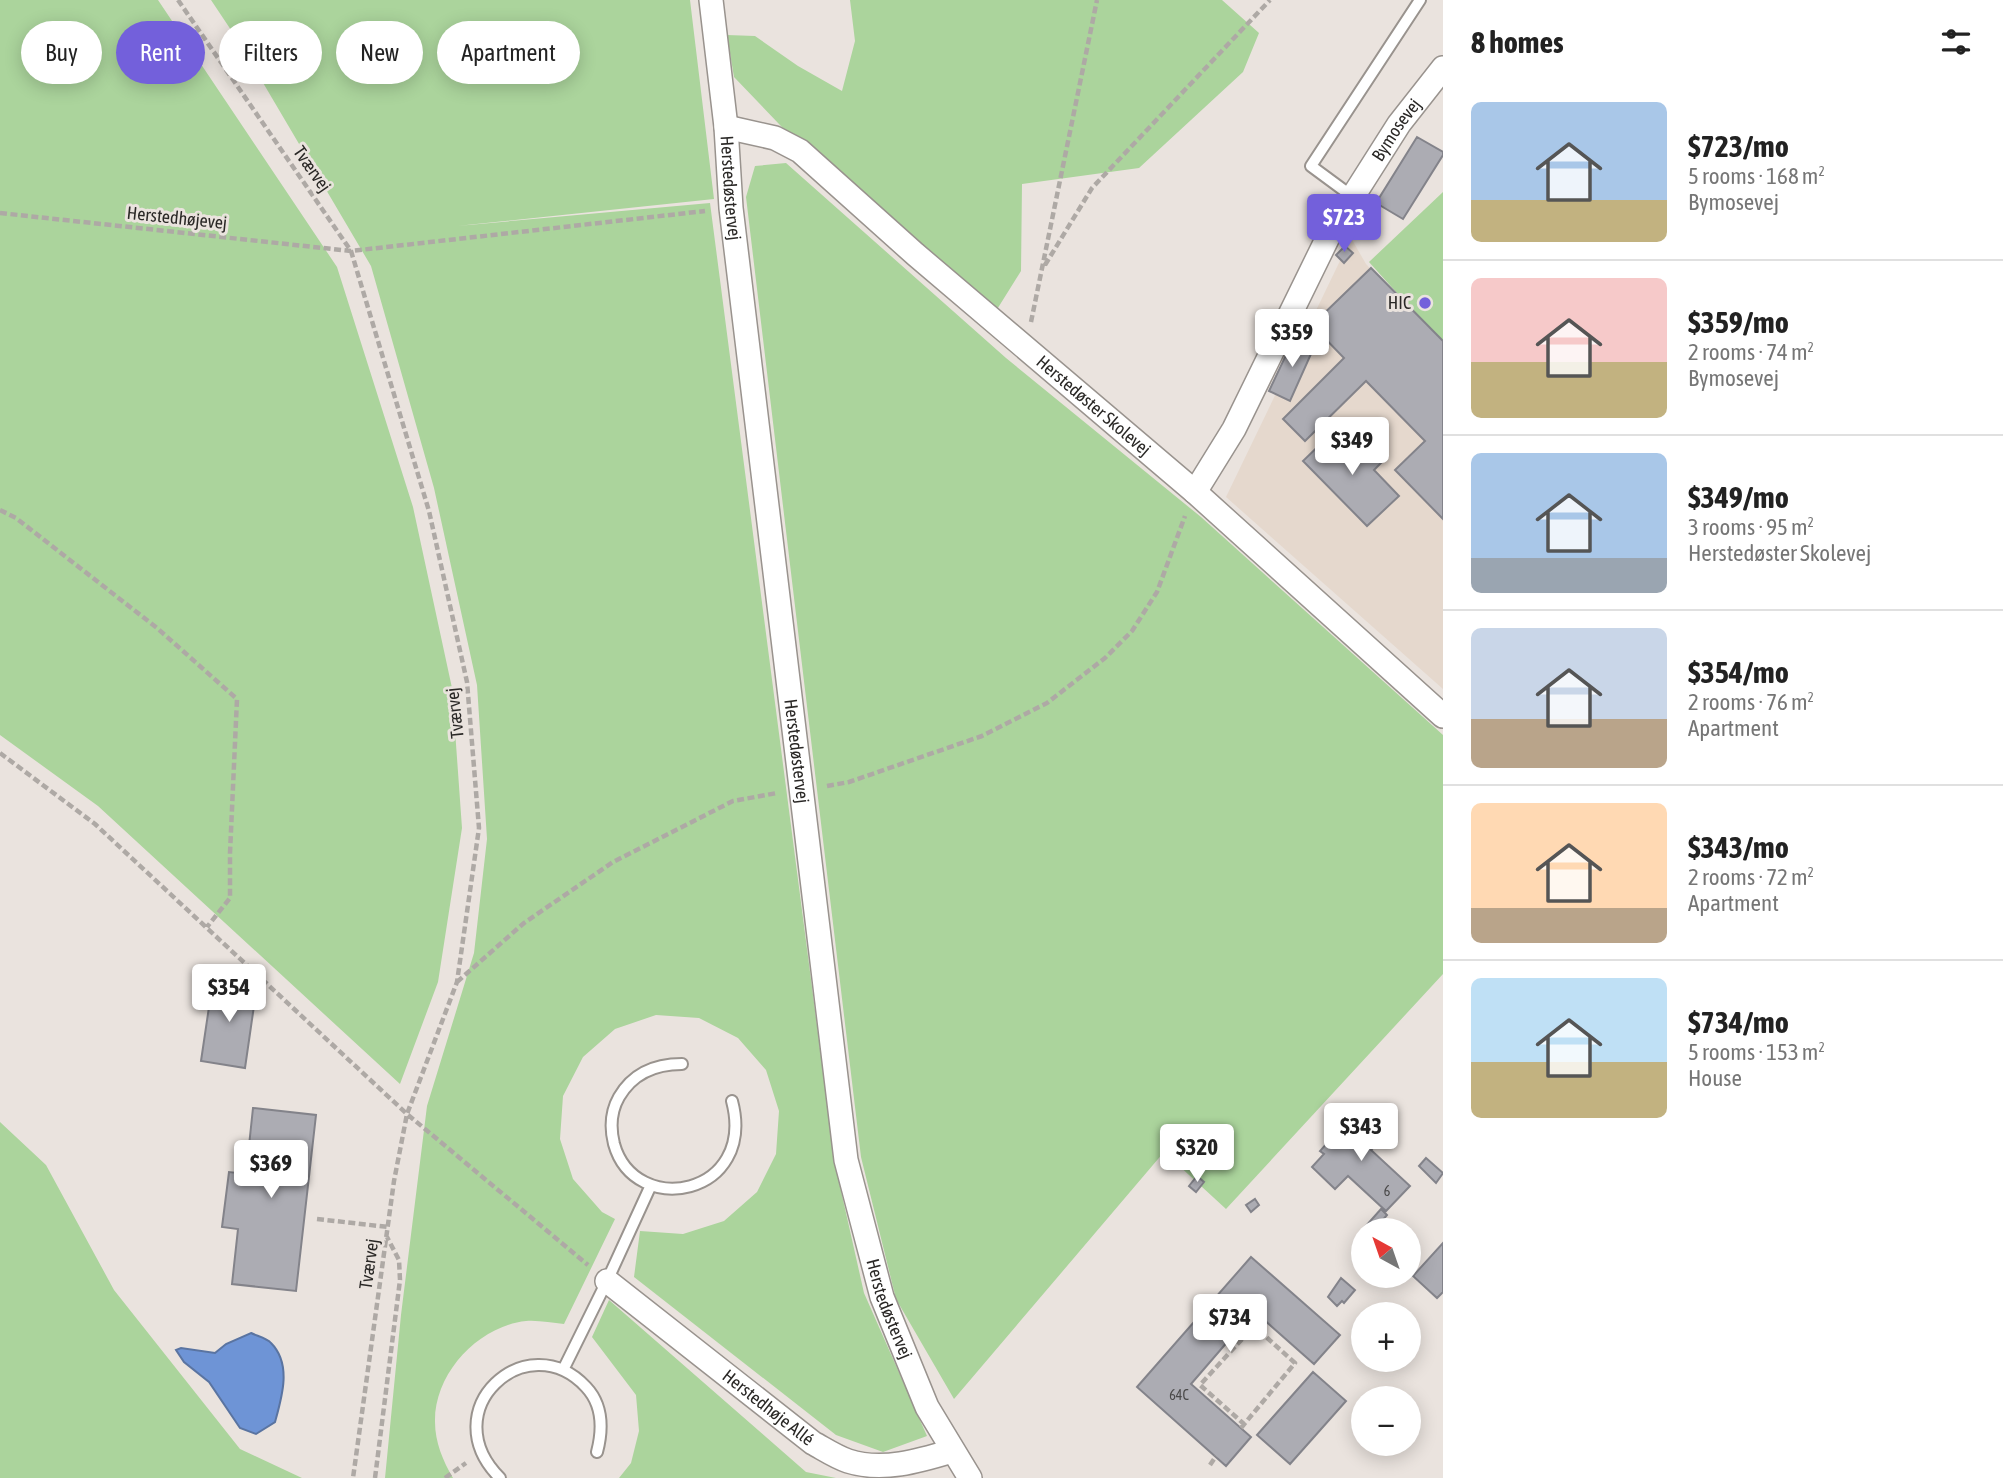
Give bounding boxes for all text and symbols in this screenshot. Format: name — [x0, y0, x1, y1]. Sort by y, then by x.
chip: Buy — [21, 21, 102, 84]
chip: Rent — [116, 21, 205, 84]
chip: Filters — [219, 21, 322, 84]
chip: New — [336, 21, 423, 84]
chip: Apartment — [437, 21, 580, 84]
icon: filters — [1937, 23, 1975, 61]
text: 8 homes — [1471, 25, 1564, 59]
street label: Bymosevej — [1367, 94, 1425, 165]
text: $723/mo — [1688, 129, 1789, 163]
icon: home — [1527, 130, 1611, 214]
street label: Herstedøstervej — [717, 135, 746, 241]
street label: Tværvej — [289, 142, 336, 196]
text: 5 rooms · 168 m² — [1688, 163, 1825, 189]
text: Bymosevej — [1688, 189, 1779, 215]
pin: $723 — [1303, 194, 1385, 254]
street label: Herstedhøjevej — [126, 202, 228, 233]
text: $723 — [1323, 204, 1365, 230]
place label: HIC — [1388, 292, 1411, 313]
marker: HIC — [1417, 295, 1433, 311]
text: $359/mo — [1688, 305, 1789, 339]
icon: home — [1527, 306, 1611, 390]
pin: $359 — [1251, 310, 1333, 369]
text: $359 — [1271, 319, 1313, 345]
text: 2 rooms · 74 m² — [1688, 339, 1814, 365]
street label: Herstedøster Skolevej — [1032, 351, 1155, 460]
text: Bymosevej — [1688, 365, 1779, 391]
pin: $349 — [1311, 418, 1393, 477]
text: $349 — [1331, 427, 1373, 453]
text: $349/mo — [1688, 480, 1789, 514]
icon: home — [1527, 481, 1611, 565]
text: 3 rooms · 95 m² — [1688, 514, 1814, 540]
text: Herstedøster Skolevej — [1688, 540, 1871, 566]
text: $354/mo — [1688, 655, 1789, 689]
icon: home — [1527, 656, 1611, 740]
street label: Tværvej — [441, 687, 468, 740]
text: 2 rooms · 76 m² — [1688, 689, 1814, 715]
street label: Herstedøstervej — [780, 698, 814, 804]
text: Apartment — [1688, 715, 1779, 741]
text: $343/mo — [1688, 830, 1789, 864]
icon: home — [1527, 831, 1611, 915]
text: 2 rooms · 72 m² — [1688, 864, 1814, 890]
text: Apartment — [1688, 890, 1779, 916]
pin: $354 — [188, 964, 270, 1024]
text: $354 — [208, 974, 250, 1000]
text: $734/mo — [1688, 1005, 1789, 1039]
icon: home — [1527, 1006, 1611, 1090]
text: 5 rooms · 153 m² — [1688, 1039, 1825, 1065]
text: House — [1688, 1065, 1742, 1091]
pin: $343 — [1320, 1104, 1402, 1163]
text: $343 — [1340, 1113, 1382, 1139]
pin: $320 — [1156, 1124, 1238, 1184]
text: $320 — [1176, 1134, 1218, 1160]
pin: $369 — [230, 1140, 312, 1200]
text: $369 — [250, 1150, 292, 1176]
house number: 6 — [1384, 1183, 1391, 1199]
north arrow — [1351, 1218, 1421, 1288]
map controls — [1351, 1218, 1421, 1456]
street label: Tværvej — [355, 1237, 382, 1291]
street label: Herstedøstervej — [862, 1256, 917, 1362]
pin: $734 — [1189, 1294, 1271, 1354]
button: + — [1351, 1302, 1421, 1372]
text: $734 — [1209, 1304, 1251, 1330]
street label: Herstedhøje Allé — [719, 1365, 818, 1450]
button: − — [1351, 1386, 1421, 1456]
house number: 64C — [1169, 1387, 1189, 1403]

